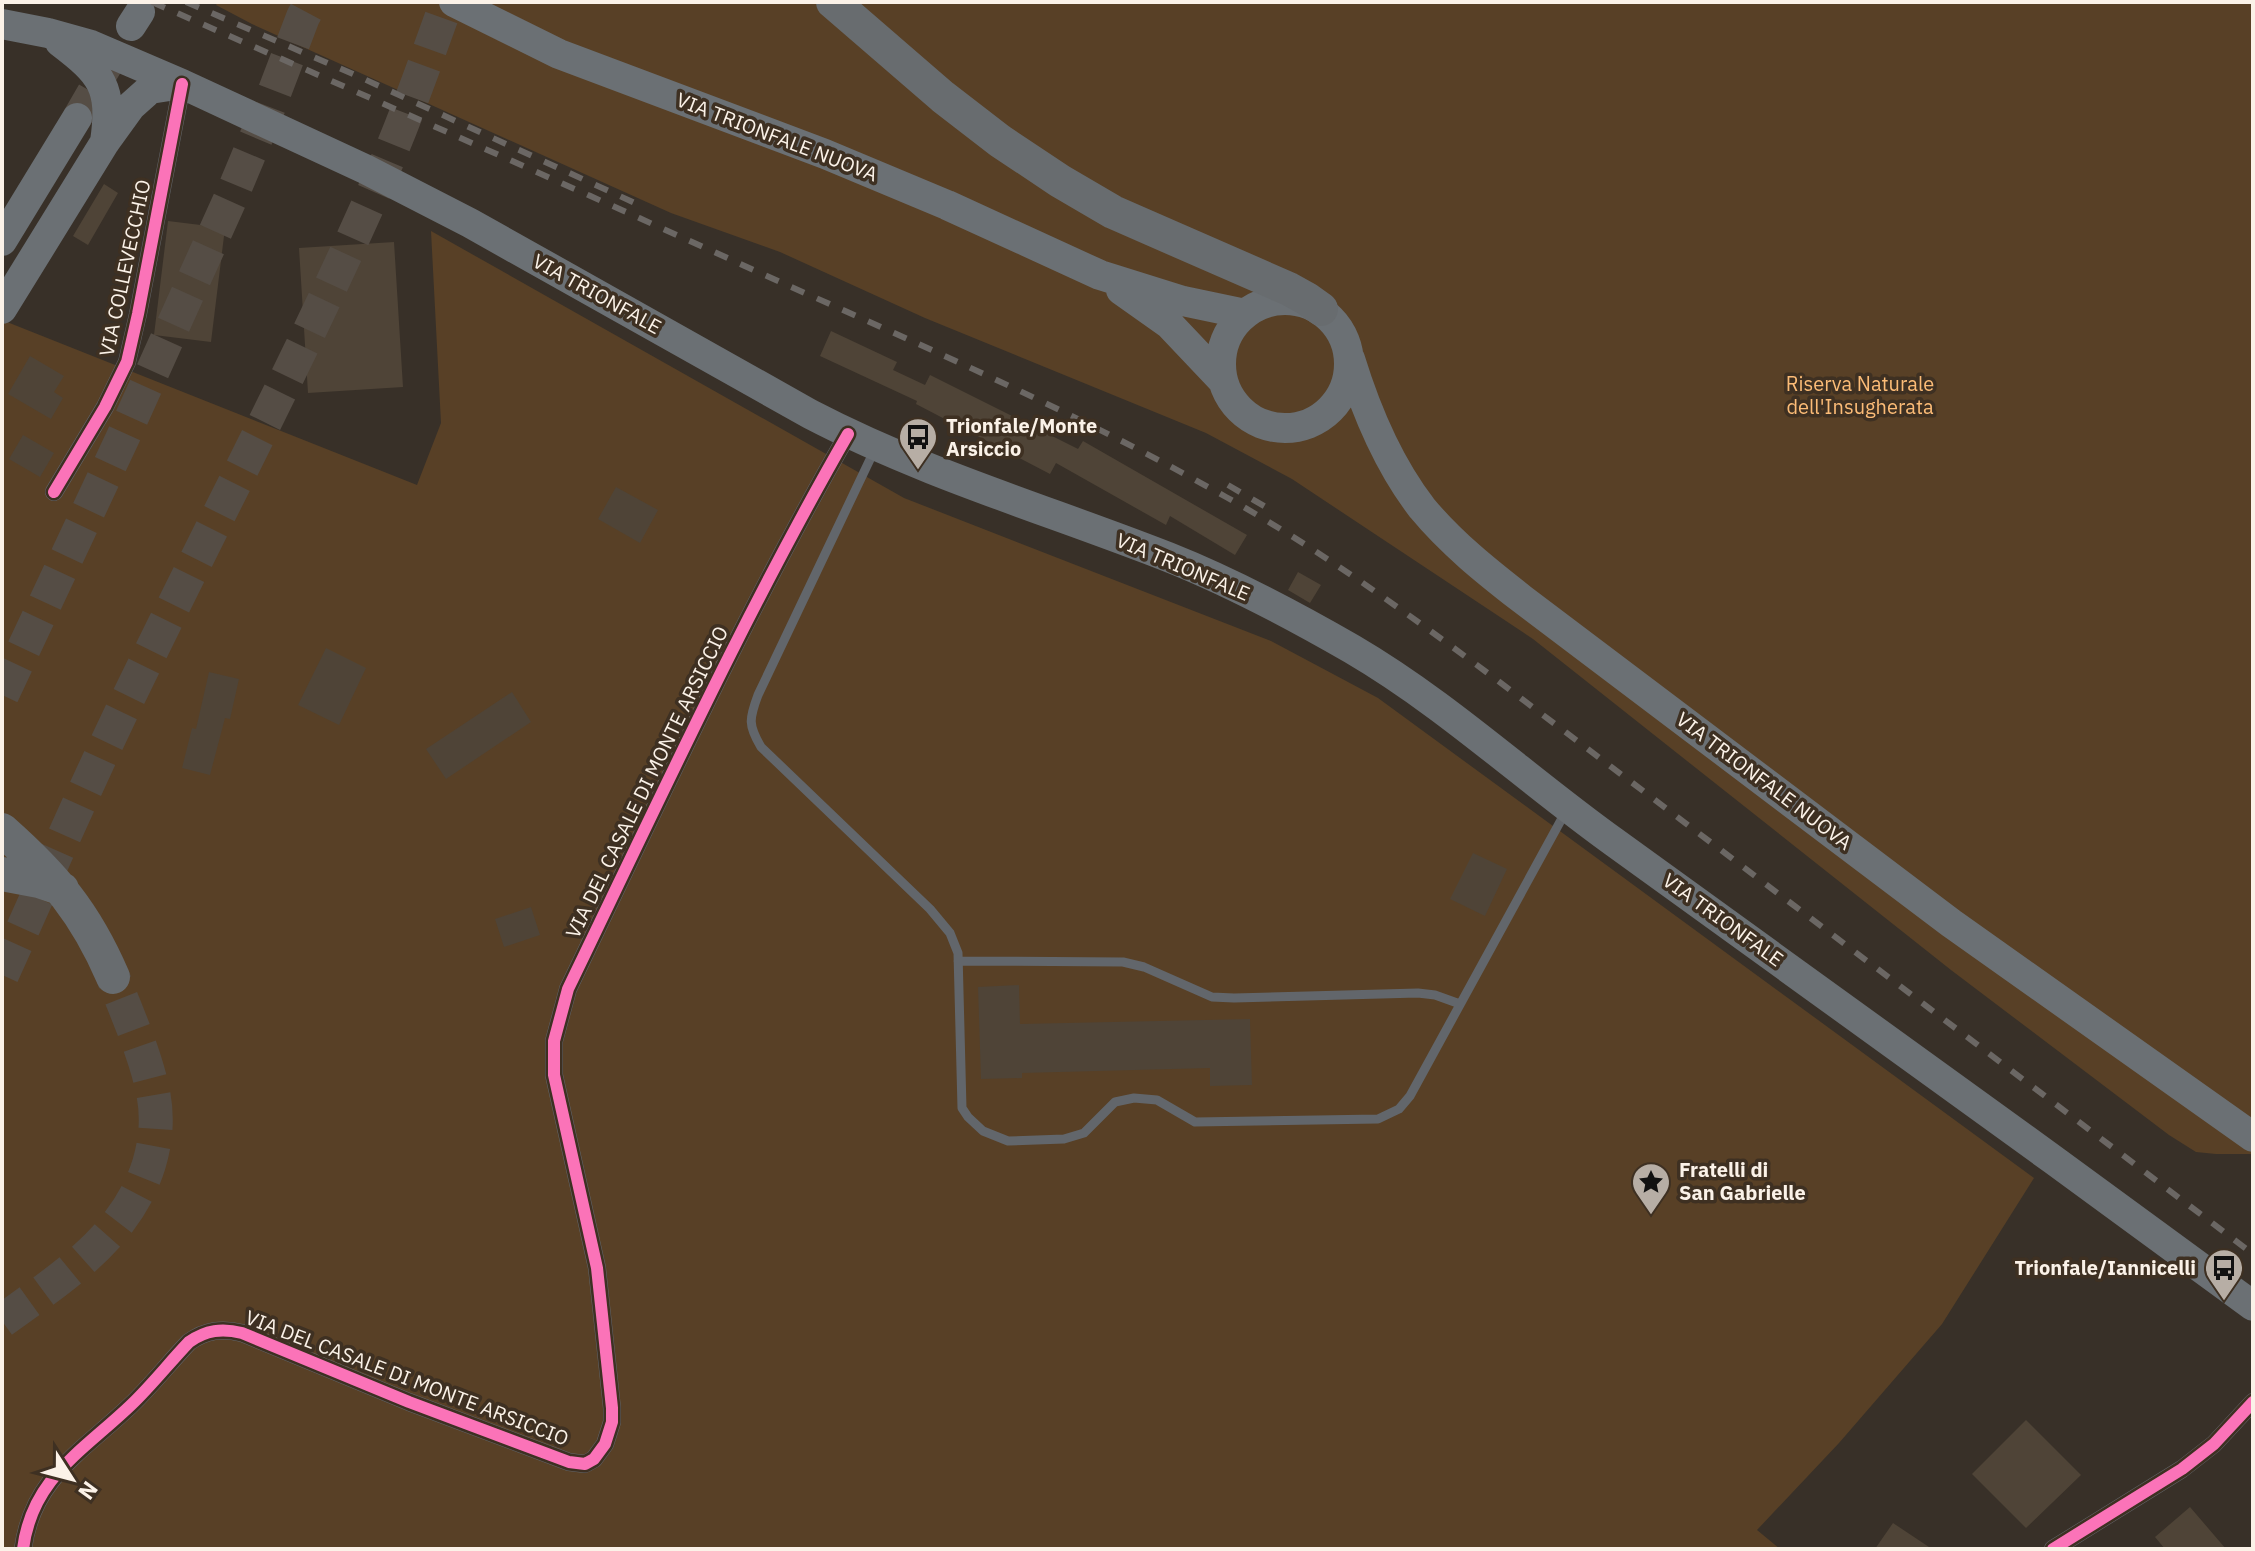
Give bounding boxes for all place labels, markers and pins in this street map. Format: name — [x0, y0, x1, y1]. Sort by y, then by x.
place label: Trionfale/Monte Arsiccio — [946, 412, 1097, 462]
bus stop icon: Trionfale/Monte Arsiccio — [897, 416, 939, 471]
place label: Fratelli di San Gabrielle — [1679, 1156, 1806, 1206]
place icon: Fratelli di San Gabrielle — [1630, 1161, 1672, 1216]
bus stop icon: Trionfale/Iannicelli — [2203, 1247, 2245, 1302]
place label: Trionfale/Iannicelli — [2014, 1254, 2196, 1281]

